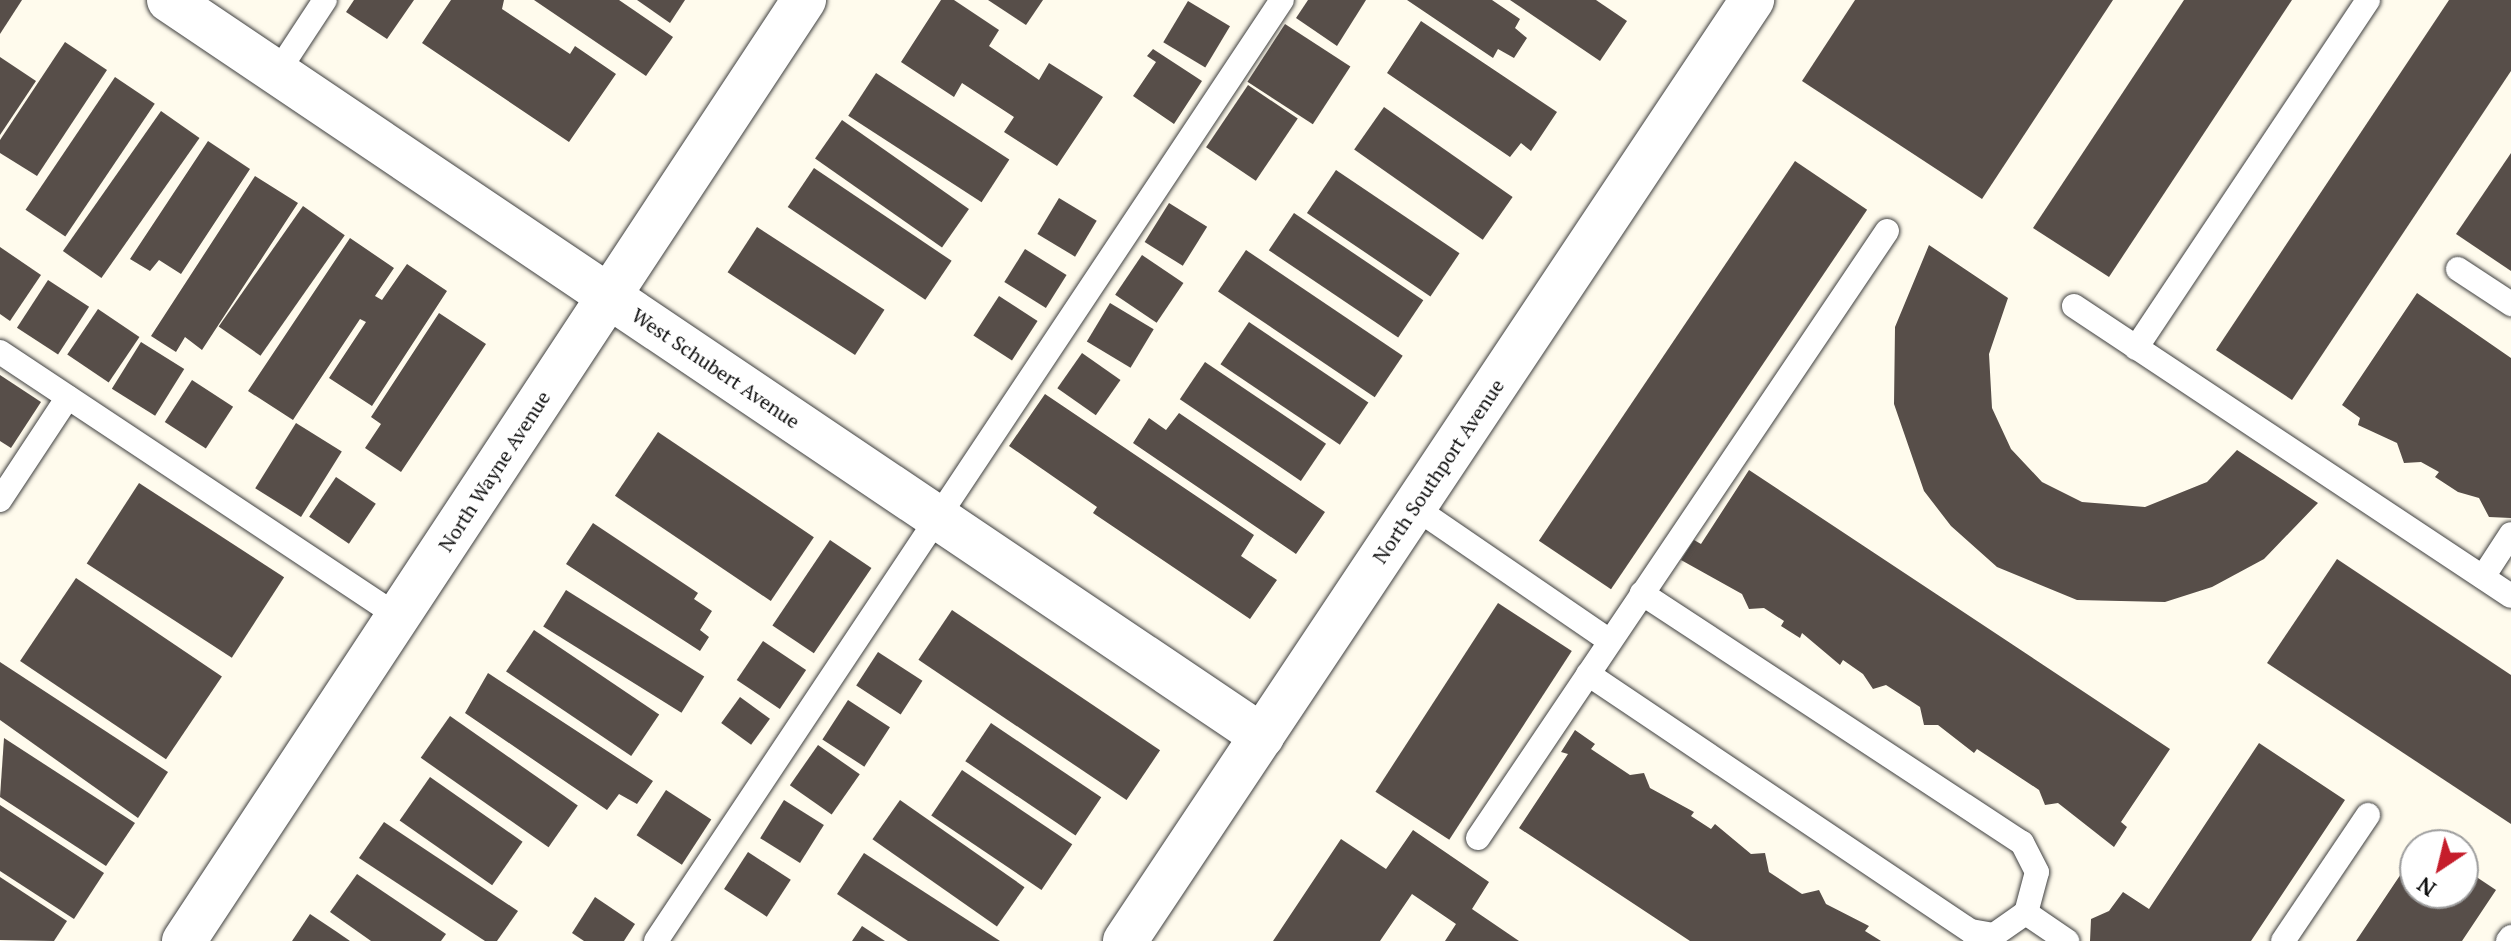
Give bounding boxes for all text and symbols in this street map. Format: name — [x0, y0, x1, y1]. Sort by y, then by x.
street label: West Schubert Avenue — [627, 303, 805, 433]
street label: North Southport Avenue — [1367, 374, 1509, 568]
street label: North Wayne Avenue — [433, 386, 555, 556]
north arrow — [2399, 829, 2479, 909]
text: N — [2411, 871, 2441, 904]

